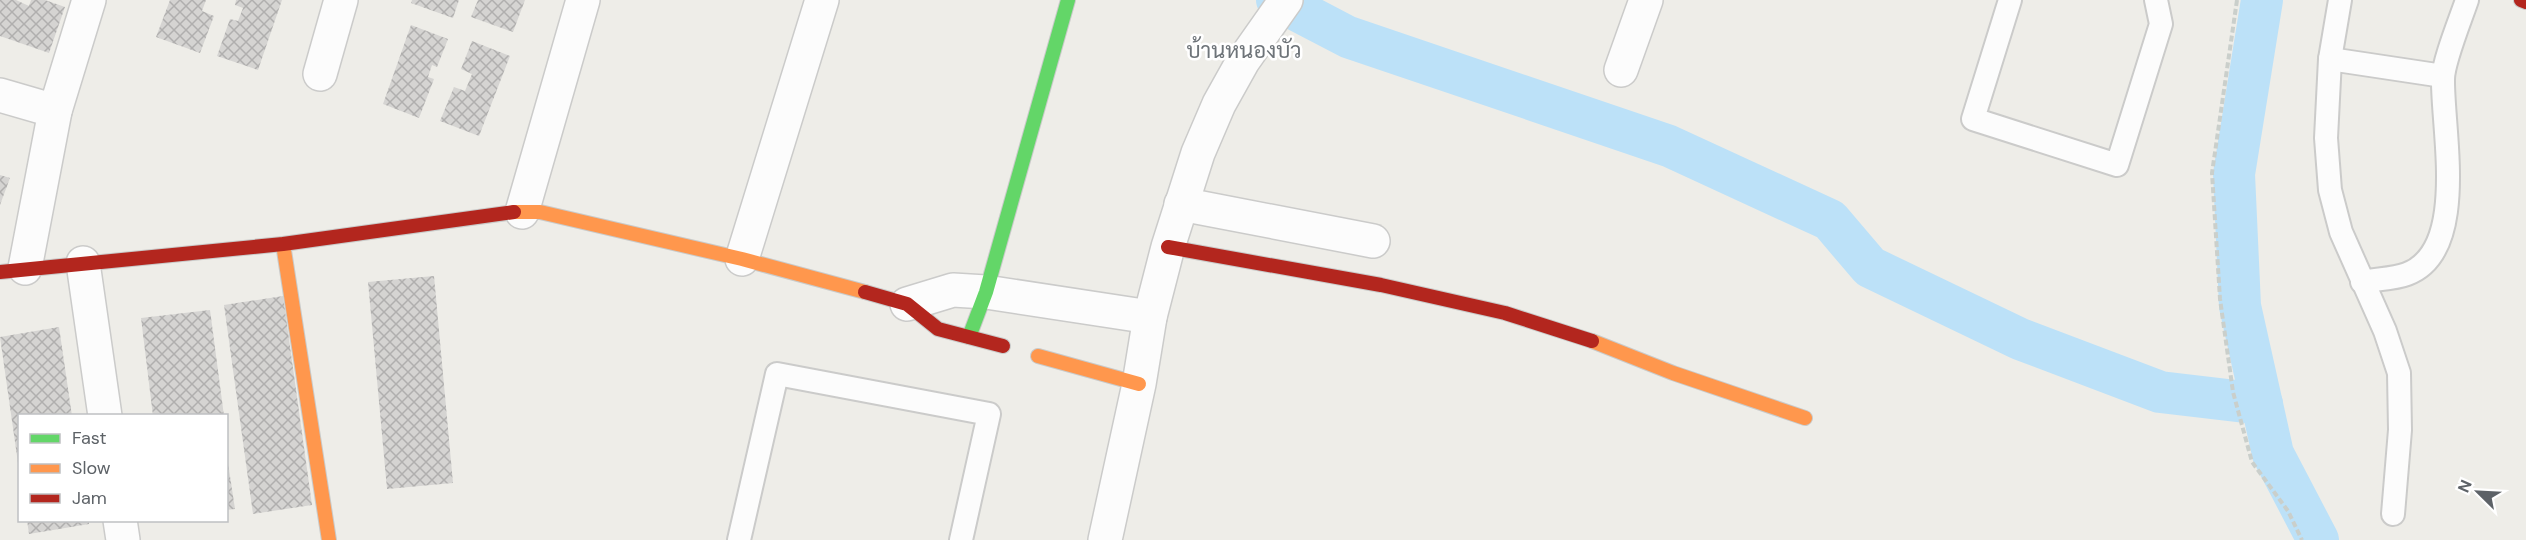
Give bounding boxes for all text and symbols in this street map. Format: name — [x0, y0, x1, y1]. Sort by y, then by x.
district label: บ้านหนองบัว — [1186, 36, 1302, 65]
legend — [18, 414, 228, 522]
text: Fast — [72, 426, 107, 450]
text: Slow — [72, 456, 111, 480]
north arrow — [2448, 462, 2508, 522]
text: N — [2453, 477, 2477, 496]
text: Jam — [72, 486, 107, 510]

